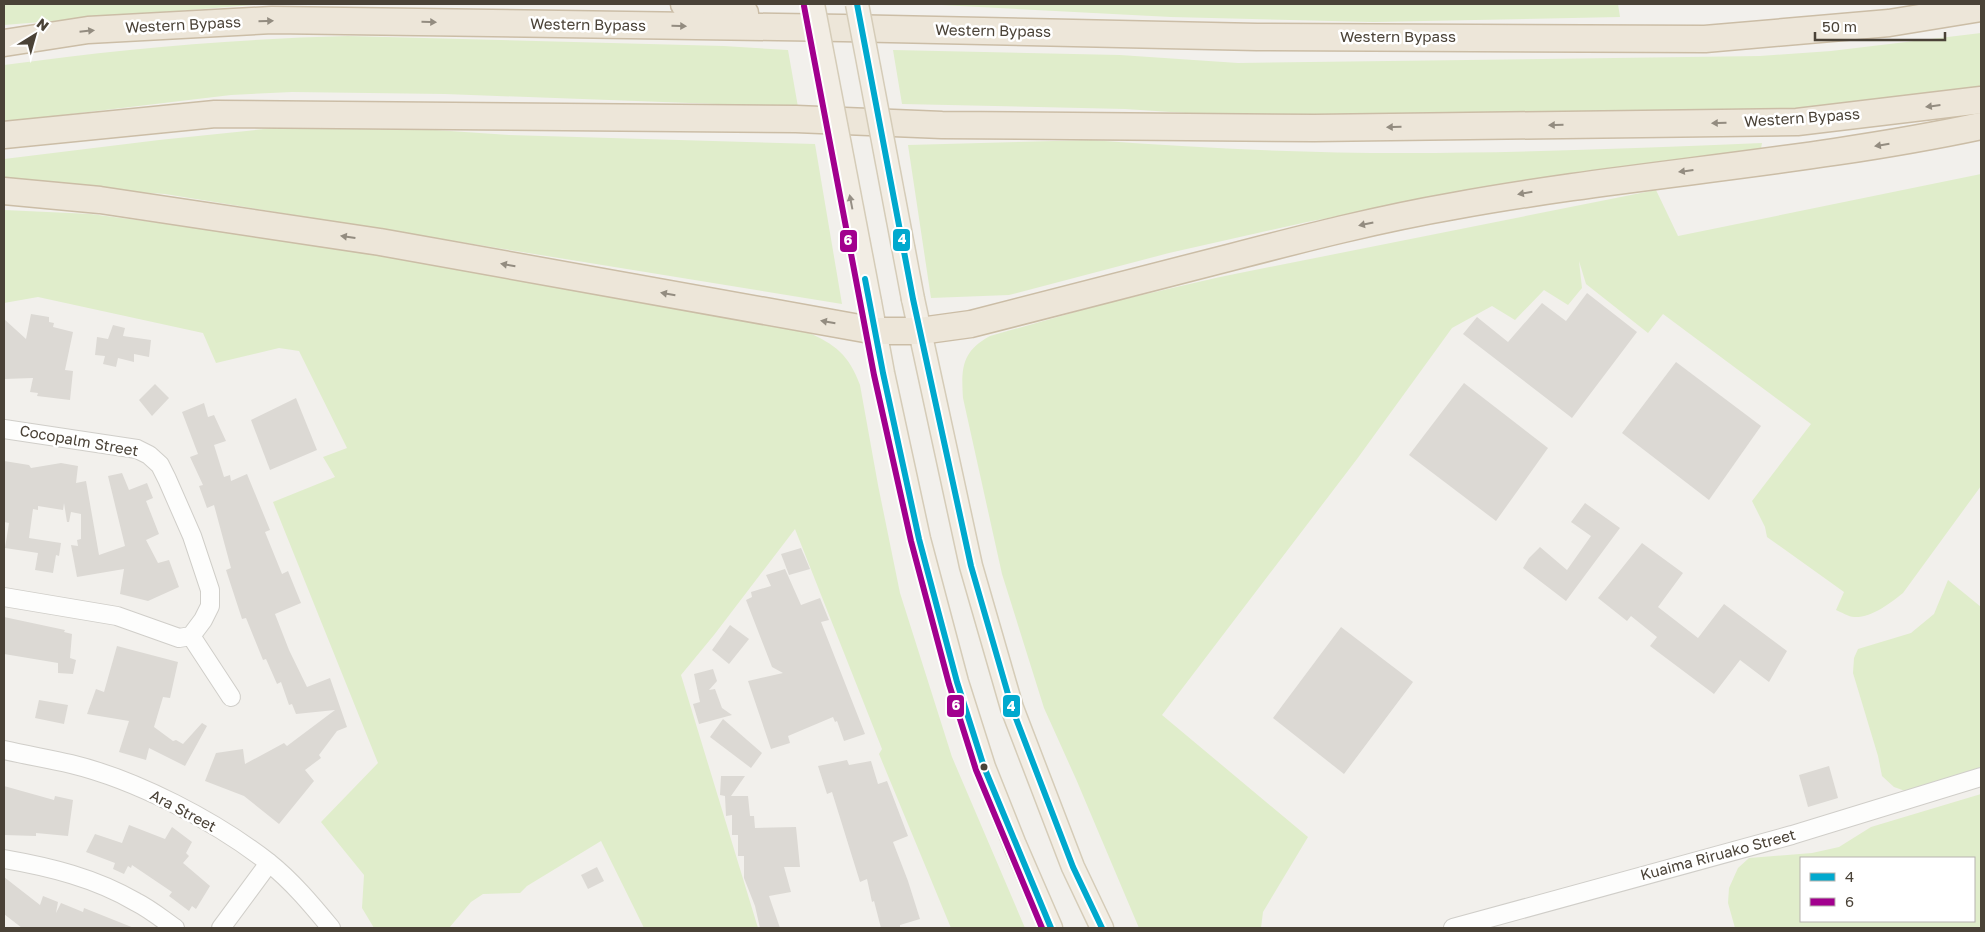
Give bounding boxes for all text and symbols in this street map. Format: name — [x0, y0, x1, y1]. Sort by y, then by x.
north arrow — [10, 10, 60, 60]
scale bar — [1815, 10, 1945, 42]
street label: Western Bypass — [125, 12, 241, 36]
text: N — [34, 14, 52, 34]
street label: Western Bypass — [530, 14, 646, 34]
one-way arrow — [259, 16, 275, 24]
text: 50 m — [1822, 17, 1857, 35]
one-way arrow — [421, 19, 437, 27]
street label: Western Bypass — [935, 20, 1051, 40]
one-way arrow — [671, 22, 687, 30]
one-way arrow — [79, 27, 95, 35]
street label: Western Bypass — [1340, 27, 1456, 45]
one-way arrow — [1925, 102, 1941, 110]
street label: Western Bypass — [1743, 104, 1860, 130]
one-way arrow — [1711, 119, 1727, 127]
one-way arrow — [1548, 121, 1564, 129]
one-way arrow — [1386, 123, 1402, 131]
one-way arrow — [1873, 141, 1889, 149]
one-way arrow — [1678, 167, 1694, 175]
one-way arrow — [1517, 190, 1533, 198]
one-way arrow — [847, 195, 855, 210]
one-way arrow — [1358, 220, 1373, 228]
line badge: 4 — [892, 228, 911, 252]
line badge: 6 — [839, 229, 858, 253]
text: 4 — [898, 230, 907, 247]
text: 6 — [844, 231, 853, 248]
one-way arrow — [340, 233, 356, 241]
one-way arrow — [501, 261, 516, 269]
one-way arrow — [660, 289, 676, 297]
one-way arrow — [820, 318, 836, 326]
street label: Cocopalm Street — [18, 421, 140, 459]
line badge: 6 — [946, 694, 965, 718]
line badge: 4 — [1002, 694, 1021, 718]
text: 6 — [952, 696, 961, 713]
text: 4 — [1007, 697, 1016, 714]
unlabelled marker — [979, 762, 989, 772]
street label: Ara Street — [147, 785, 220, 835]
street label: Kuaima Riruako Street — [1638, 825, 1797, 883]
legend — [1800, 857, 1975, 922]
text: 4 — [1845, 867, 1854, 885]
text: 6 — [1845, 892, 1854, 910]

